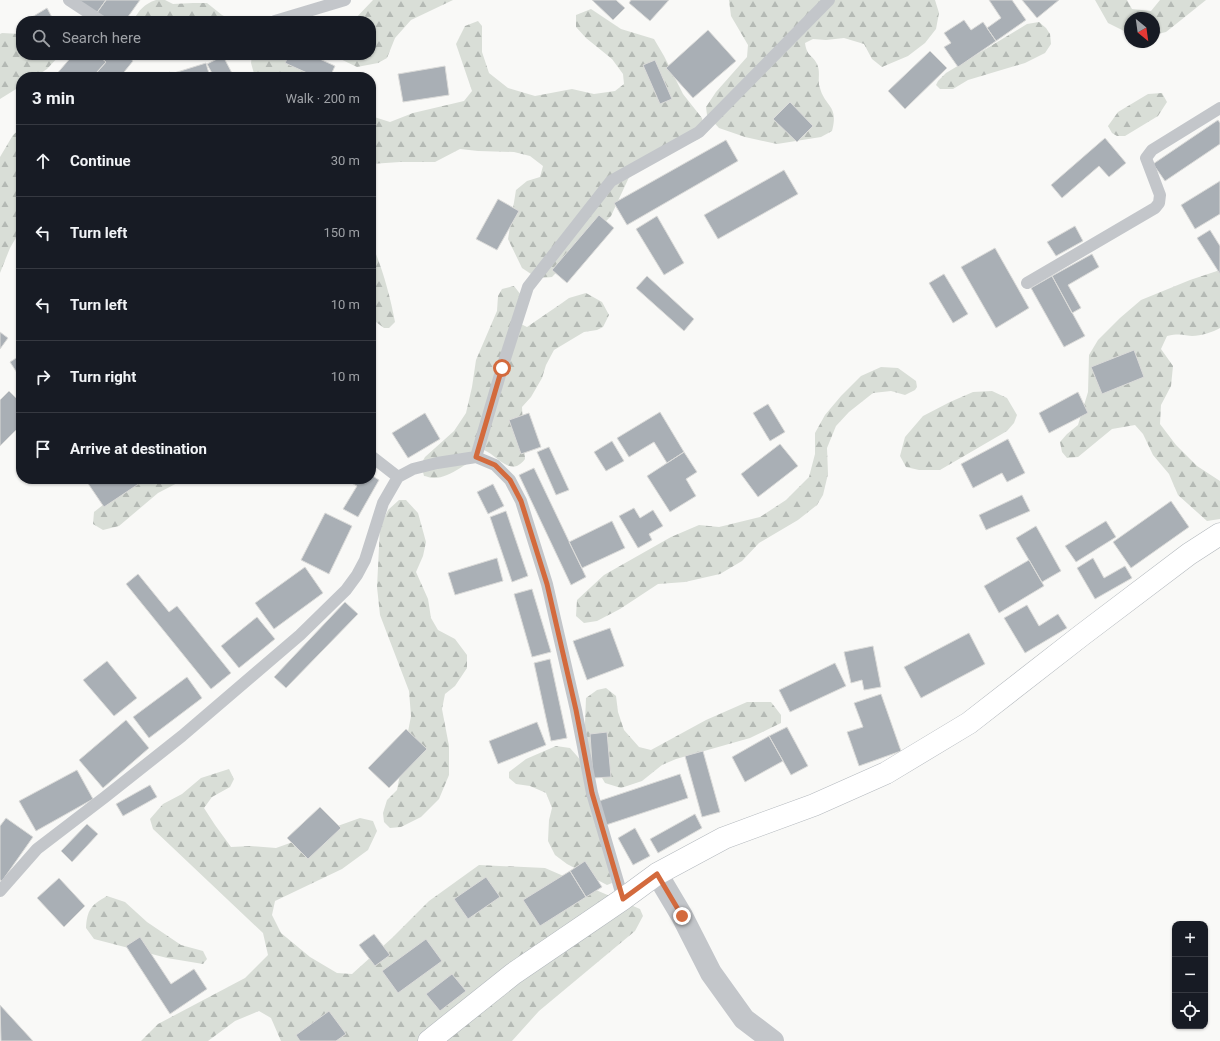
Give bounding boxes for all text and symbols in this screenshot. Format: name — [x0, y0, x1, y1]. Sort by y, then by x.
north arrow — [1124, 12, 1160, 48]
search box — [16, 16, 376, 60]
icon: search — [30, 27, 52, 49]
text: Search here — [62, 29, 141, 47]
text: 3 min — [32, 88, 75, 108]
text: Walk · 200 m — [285, 91, 360, 106]
icon: ahead — [32, 150, 54, 172]
text: Continue — [70, 152, 131, 170]
text: 30 m — [331, 153, 360, 168]
icon: left — [32, 222, 54, 244]
text: Turn left — [70, 224, 127, 242]
text: 150 m — [323, 225, 360, 240]
icon: left — [32, 294, 54, 316]
text: Turn left — [70, 296, 127, 314]
text: 10 m — [331, 297, 360, 312]
route start — [493, 359, 511, 377]
icon: right — [32, 366, 54, 388]
text: Turn right — [70, 368, 136, 386]
text: 10 m — [331, 369, 360, 384]
icon: arrive — [32, 438, 54, 460]
text: Arrive at destination — [70, 440, 207, 458]
route end — [673, 907, 691, 925]
map controls — [1172, 921, 1208, 1029]
button: + — [1172, 921, 1208, 957]
button: − — [1172, 957, 1208, 993]
button: locate — [1172, 993, 1208, 1029]

